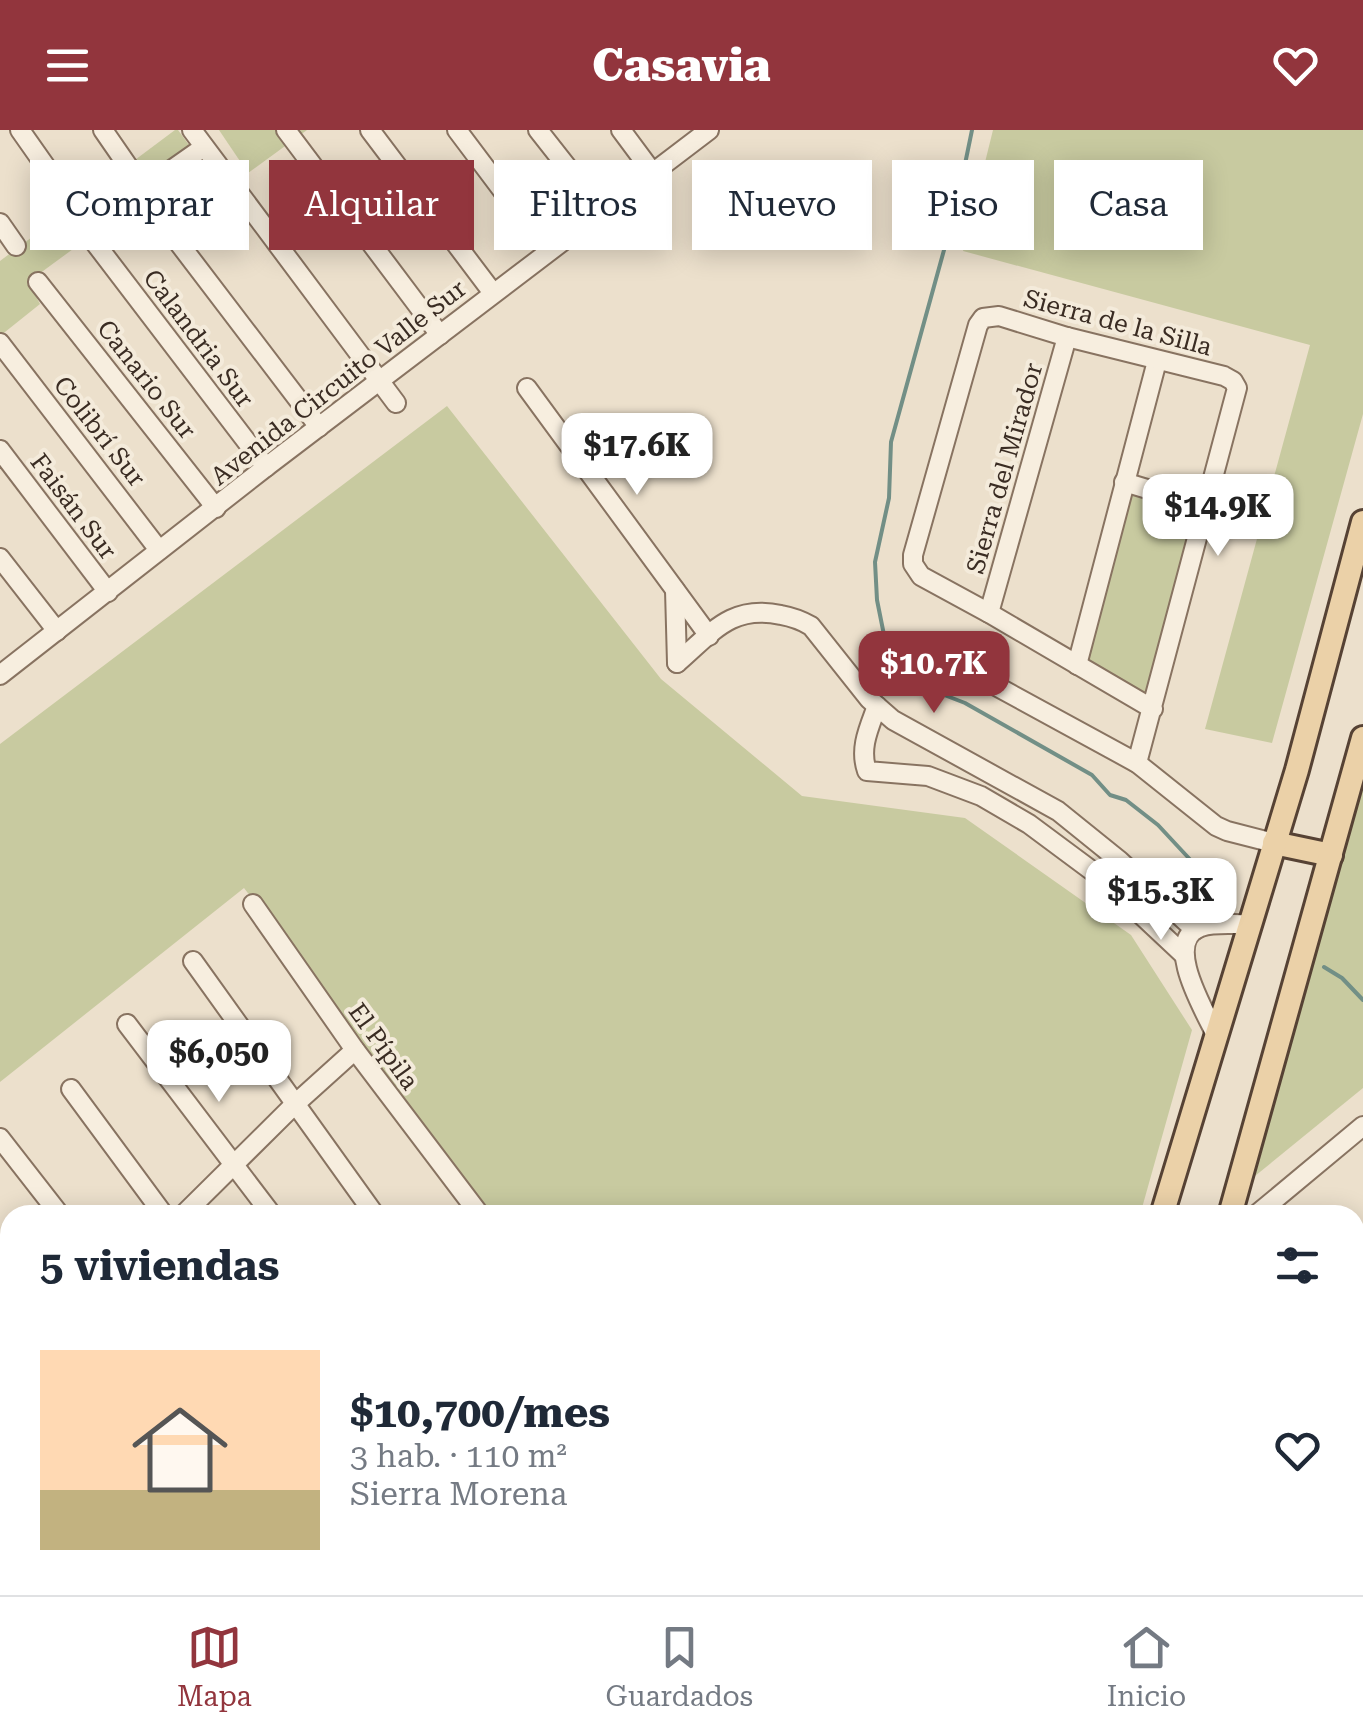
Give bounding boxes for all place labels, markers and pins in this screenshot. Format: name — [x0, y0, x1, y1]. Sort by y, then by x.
pin: $17.6K — [556, 413, 718, 498]
pin: $14.9K — [1137, 474, 1299, 559]
pin: $10.7K — [853, 631, 1015, 716]
pin: $15.3K — [1080, 858, 1242, 943]
pin: $6,050 — [138, 1020, 300, 1105]

